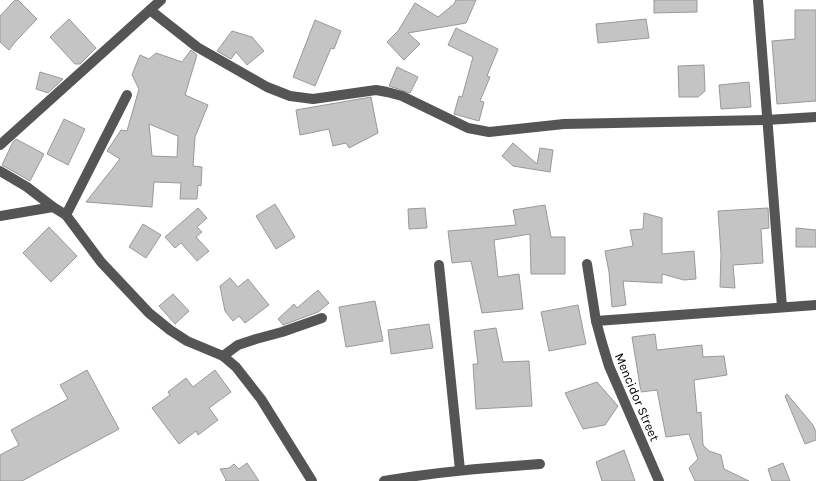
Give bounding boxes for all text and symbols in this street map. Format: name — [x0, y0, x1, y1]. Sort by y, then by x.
street label: Mencidor Street — [612, 351, 662, 443]

